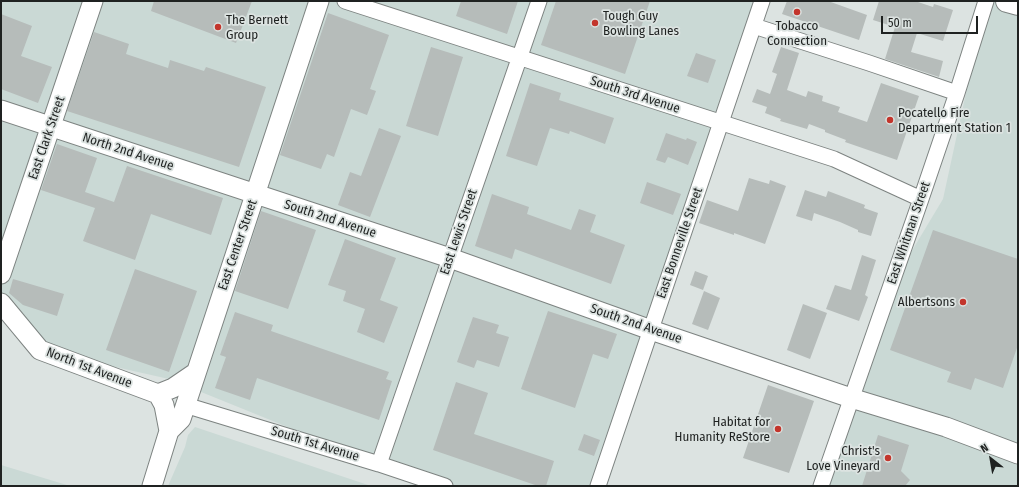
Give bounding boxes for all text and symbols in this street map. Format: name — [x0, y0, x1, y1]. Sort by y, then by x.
marker: Tobacco Connection — [792, 7, 802, 17]
place label: Tough Guy Bowling Lanes — [603, 8, 679, 39]
scale bar — [883, 8, 980, 34]
place label: The Bernett Group — [226, 12, 288, 43]
text: 50 m — [888, 16, 912, 30]
marker: Tough Guy Bowling Lanes — [590, 18, 600, 28]
place label: Tobacco Connection — [767, 18, 827, 49]
marker: The Bernett Group — [213, 22, 223, 32]
street label: South 3rd Avenue — [588, 73, 682, 117]
street label: East Clark Street — [25, 94, 69, 182]
place label: Pocatello Fire Department Station 1 — [898, 105, 1011, 136]
marker: Pocatello Fire Department Station 1 — [885, 115, 895, 125]
street label: North 2nd Avenue — [80, 130, 176, 174]
street label: East Whitman Street — [884, 180, 934, 286]
street label: East Bonneville Street — [654, 185, 706, 301]
street label: East Lewis Street — [437, 187, 481, 277]
street label: South 2nd Avenue — [282, 197, 378, 241]
street label: East Center Street — [215, 198, 261, 292]
place label: Albertsons — [898, 294, 955, 310]
marker: Albertsons — [958, 297, 968, 307]
street label: South 2nd Avenue — [588, 301, 684, 347]
street label: North 1st Avenue — [44, 345, 134, 391]
place label: Habitat for Humanity ReStore — [675, 414, 770, 445]
street label: South 1st Avenue — [269, 423, 361, 465]
marker: Habitat for Humanity ReStore — [773, 424, 783, 434]
north arrow — [971, 439, 1011, 479]
text: N — [978, 441, 991, 456]
place label: Christ's Love Vineyard — [806, 443, 880, 474]
marker: Christ's Love Vineyard — [883, 453, 893, 463]

